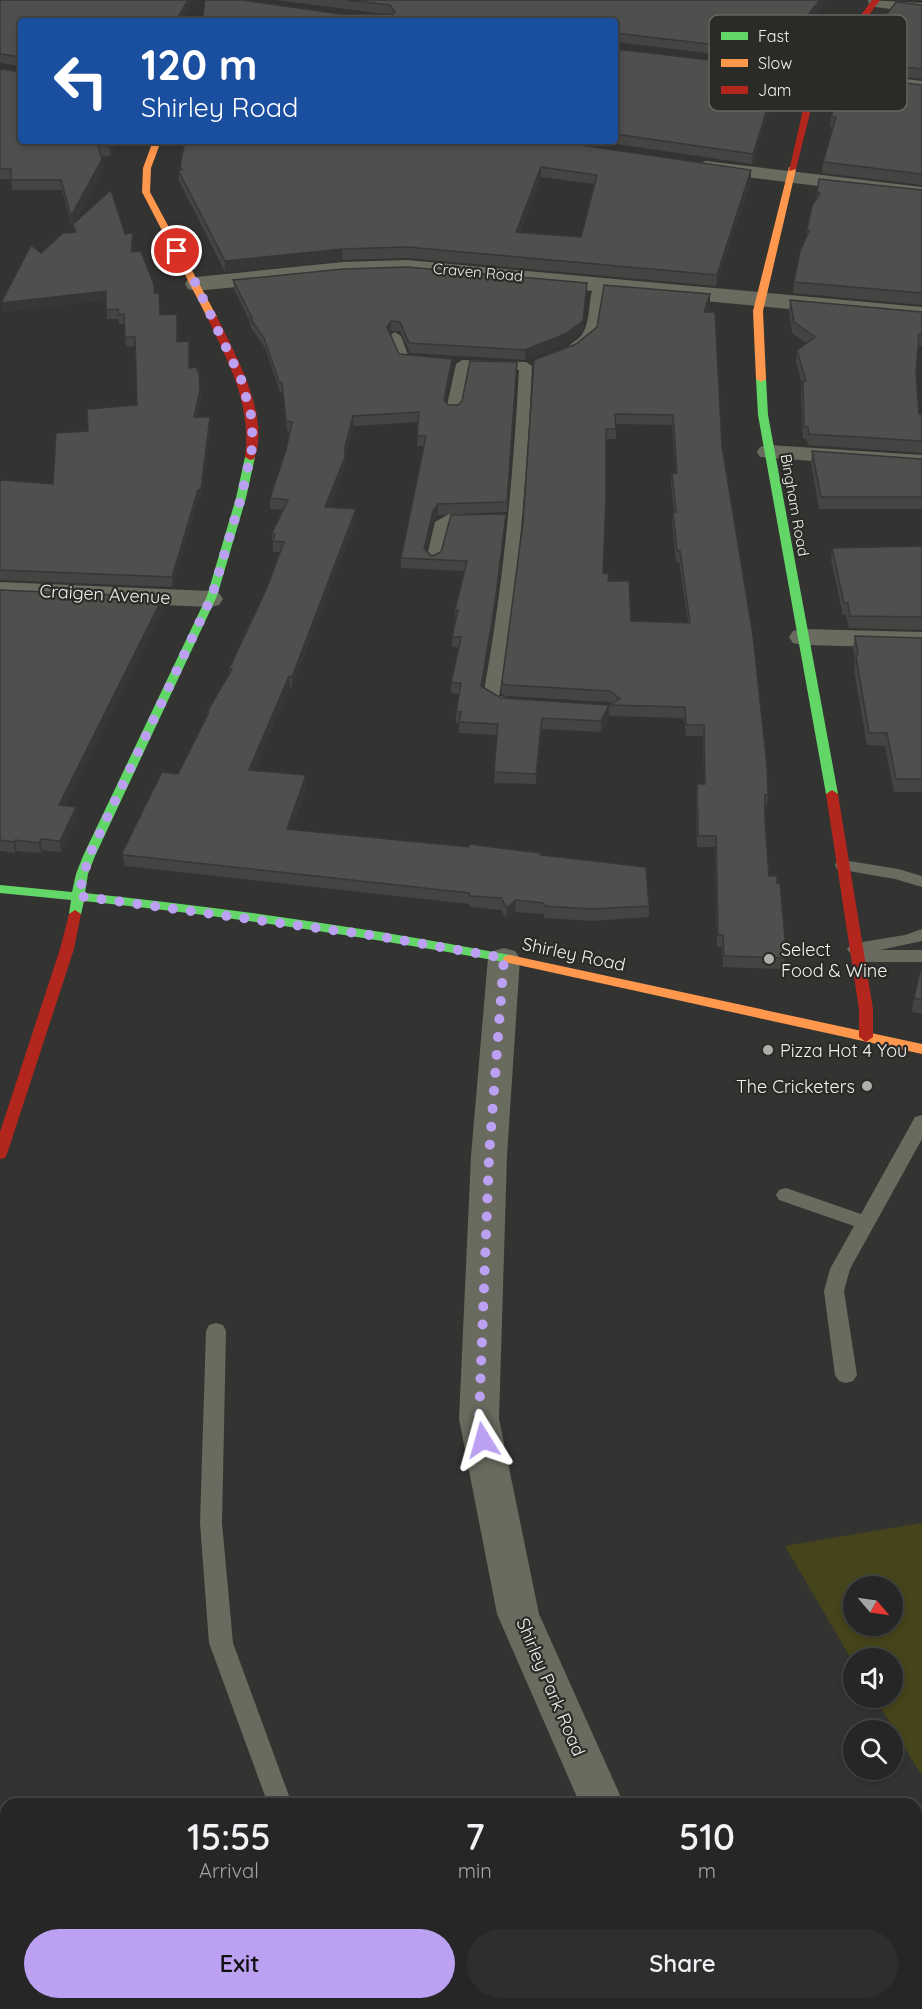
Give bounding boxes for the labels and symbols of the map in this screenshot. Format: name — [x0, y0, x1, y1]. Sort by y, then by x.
legend — [709, 15, 907, 111]
text: Fast — [758, 26, 789, 46]
text: Slow — [758, 53, 792, 73]
text: Jam — [758, 80, 791, 100]
pin — [151, 225, 202, 276]
street label: Craven Road — [432, 259, 524, 285]
street label: Bingham Road — [777, 452, 813, 558]
street label: Craigen Avenue — [39, 579, 171, 609]
street label: Shirley Road — [520, 932, 628, 976]
place label: Select Food & Wine — [781, 938, 887, 982]
marker: Select Food & Wine — [762, 952, 776, 966]
place label: Pizza Hot 4 You — [780, 1039, 907, 1062]
marker: Pizza Hot 4 You — [761, 1043, 775, 1057]
place label: The Cricketers — [736, 1075, 855, 1098]
marker: The Cricketers — [860, 1079, 874, 1093]
position arrow — [451, 1408, 515, 1472]
north arrow — [843, 1576, 903, 1636]
street label: Shirley Park Road — [512, 1614, 590, 1760]

